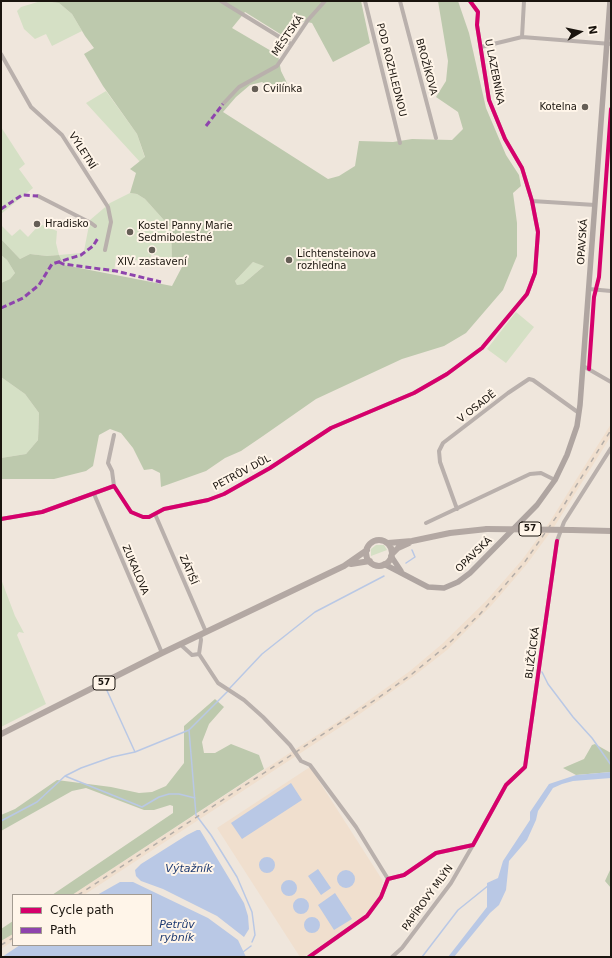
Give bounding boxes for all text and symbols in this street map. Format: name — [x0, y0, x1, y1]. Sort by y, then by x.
north arrow — [560, 12, 600, 52]
street label: MĚSTSKÁ — [270, 13, 306, 59]
street label: POD ROZHLEDNOU — [374, 22, 408, 118]
text: N — [585, 24, 599, 36]
street label: BROŽÍKOVA — [413, 37, 439, 97]
street label: U LAZEBNÍKA — [482, 38, 506, 106]
place label: Cvilínka — [263, 83, 302, 95]
marker: Cvilínka — [250, 84, 260, 94]
place label: Kotelna — [540, 101, 577, 113]
marker: Kotelna — [580, 102, 590, 112]
street label: VÝLETNÍ — [66, 130, 98, 172]
place label: Hradisko — [45, 218, 89, 230]
marker: Hradisko — [32, 219, 42, 229]
street label: OPAVSKÁ — [575, 219, 591, 265]
place label: Kostel Panny Marie Sedmibolestné — [138, 220, 233, 244]
marker: Kostel Panny Marie Sedmibolestné — [125, 227, 135, 237]
marker: XIV. zastavení — [147, 245, 157, 255]
place label: Lichtensteinova rozhledna — [297, 248, 376, 272]
marker: Lichtensteinova rozhledna — [284, 255, 294, 265]
place label: XIV. zastavení — [117, 256, 187, 268]
street label: V OSADĚ — [455, 388, 499, 426]
street label: PETRŮV DŮL — [211, 453, 273, 493]
road number: 57 — [519, 522, 541, 536]
street label: OPAVSKÁ — [453, 535, 495, 575]
street label: ZUKALOVA — [119, 543, 151, 597]
street label: ZÁTIŠÍ — [176, 553, 200, 587]
street label: BLIŽČICKÁ — [523, 626, 543, 680]
road number: 57 — [93, 676, 115, 690]
water label: Výtažník — [165, 862, 213, 876]
street label: PAPÍROVÝ MLÝN — [400, 863, 456, 933]
legend — [12, 894, 152, 946]
text: Cycle path — [50, 903, 114, 917]
water label: Petrův rybník — [159, 918, 195, 944]
text: Path — [50, 923, 76, 937]

